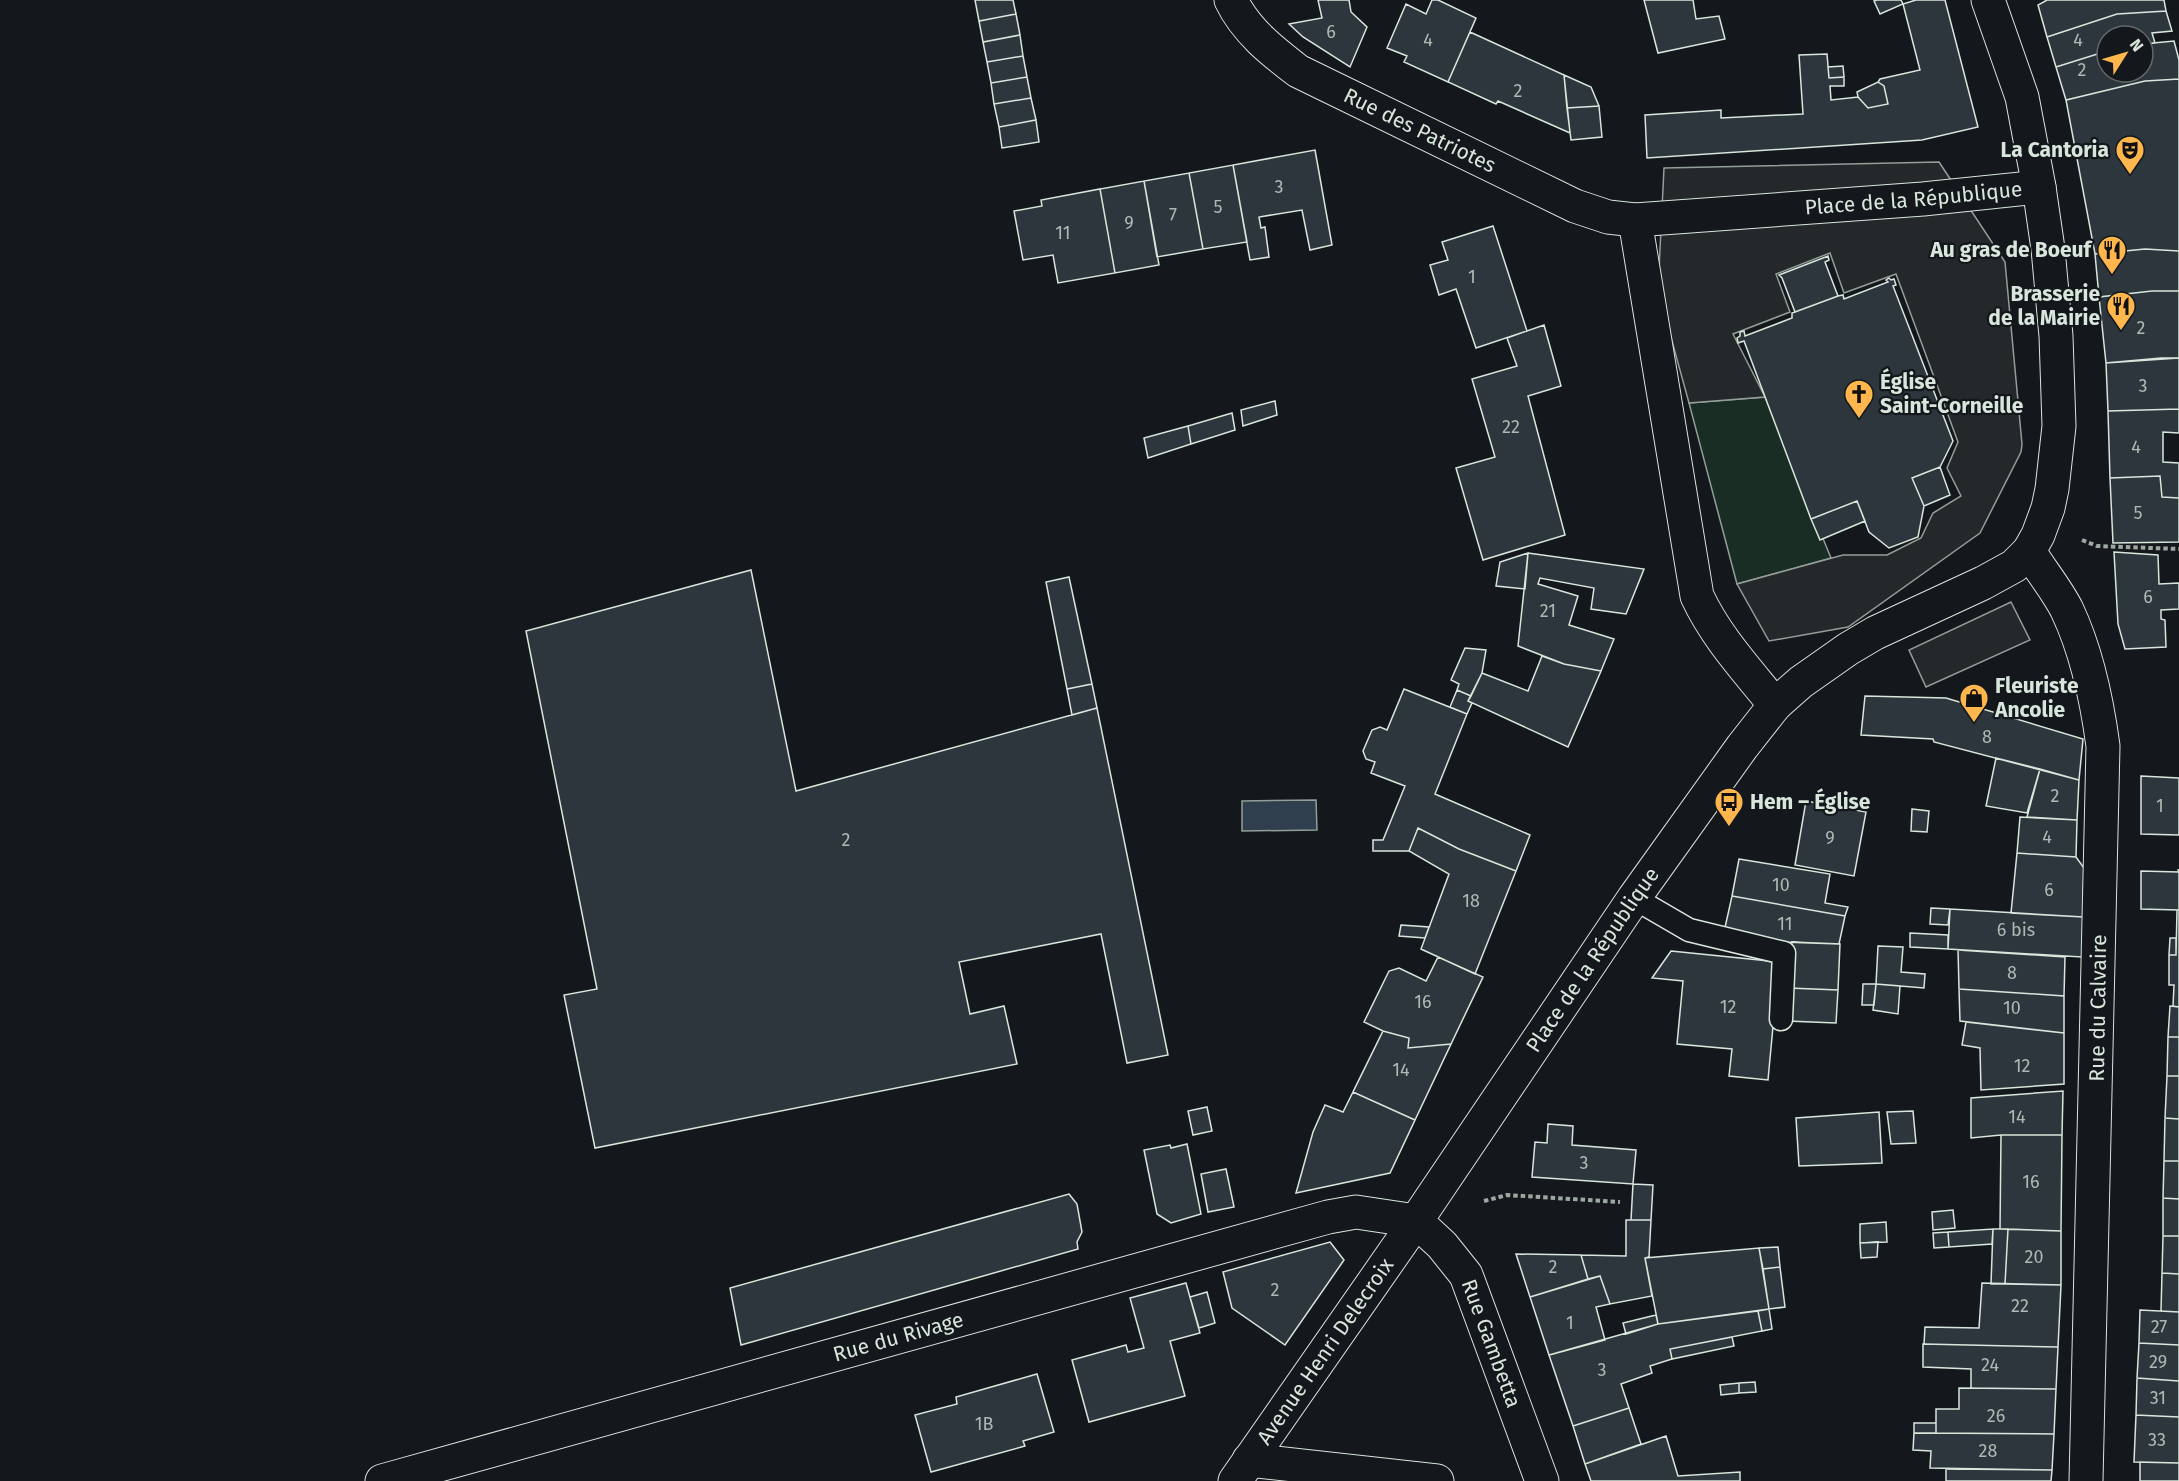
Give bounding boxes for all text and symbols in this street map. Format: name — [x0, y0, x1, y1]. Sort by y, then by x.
house number: 6 — [1326, 21, 1336, 43]
north arrow — [2095, 24, 2155, 84]
house number: 4 — [1423, 29, 1433, 51]
house number: 4 — [2073, 29, 2083, 51]
text: N — [2126, 35, 2147, 55]
house number: 2 — [2078, 59, 2087, 81]
house number: 2 — [1514, 80, 1523, 102]
street label: Rue des Patriotes — [1339, 82, 1500, 179]
theatre icon: La Cantoria — [2114, 134, 2146, 176]
place label: La Cantoria — [2001, 137, 2109, 163]
house number: 3 — [1275, 176, 1283, 198]
street label: Place de la République — [1804, 176, 2023, 221]
house number: 5 — [1213, 196, 1223, 218]
house number: 7 — [1169, 204, 1177, 226]
house number: 9 — [1124, 212, 1134, 234]
house number: 11 — [1055, 222, 1071, 244]
restaurant icon: Au gras de Boeuf — [2096, 234, 2128, 276]
place label: Au gras de Boeuf — [1929, 237, 2094, 263]
house number: 1 — [1468, 266, 1476, 288]
place label: Brasserie de la Mairie — [1988, 281, 2100, 331]
restaurant icon: Brasserie de la Mairie — [2105, 290, 2137, 332]
house number: 2 — [2137, 317, 2146, 339]
place label: Église Saint-Corneille — [1880, 368, 2024, 419]
house number: 3 — [2139, 375, 2147, 397]
church icon: Église Saint-Corneille — [1843, 378, 1875, 420]
house number: 22 — [1502, 416, 1520, 438]
house number: 4 — [2131, 436, 2141, 458]
house number: 5 — [2133, 502, 2143, 524]
house number: 6 — [2143, 586, 2153, 608]
house number: 21 — [1540, 600, 1556, 622]
place label: Fleuriste Ancolie — [1994, 673, 2079, 723]
shop icon: Fleuriste Ancolie — [1958, 682, 1990, 724]
house number: 8 — [1982, 726, 1992, 748]
house number: 2 — [2051, 785, 2060, 807]
bus stop icon: Hem – Église — [1713, 786, 1745, 828]
place label: Hem – Église — [1750, 788, 1871, 815]
house number: 1 — [2156, 795, 2164, 817]
house number: 4 — [2042, 826, 2052, 848]
house number: 9 — [1825, 827, 1835, 849]
house number: 2 — [842, 829, 851, 851]
street label: Place de la République — [1521, 862, 1665, 1057]
house number: 10 — [1772, 874, 1790, 896]
house number: 6 — [2044, 879, 2054, 901]
house number: 18 — [1462, 890, 1480, 912]
house number: 11 — [1777, 913, 1793, 935]
house number: 6 bis — [1997, 919, 2035, 941]
street label: Rue du Calvaire — [2084, 934, 2112, 1082]
house number: 8 — [2007, 962, 2017, 984]
house number: 16 — [1414, 991, 1432, 1013]
house number: 12 — [1720, 996, 1736, 1018]
house number: 10 — [2003, 997, 2021, 1019]
house number: 12 — [2014, 1055, 2030, 1077]
house number: 14 — [1392, 1059, 1410, 1081]
house number: 14 — [2008, 1106, 2026, 1128]
house number: 3 — [1580, 1152, 1588, 1174]
house number: 16 — [2022, 1171, 2040, 1193]
house number: 20 — [2025, 1246, 2043, 1268]
street label: Avenue Henri Delecroix — [1251, 1252, 1400, 1450]
house number: 2 — [1549, 1256, 1558, 1278]
street label: Rue Gambetta — [1456, 1276, 1527, 1411]
house number: 2 — [1271, 1279, 1280, 1301]
house number: 22 — [2011, 1295, 2029, 1317]
street label: Rue du Rivage — [830, 1306, 966, 1367]
house number: 1 — [1566, 1312, 1574, 1334]
house number: 27 — [2151, 1316, 2167, 1338]
house number: 29 — [2149, 1351, 2167, 1373]
house number: 24 — [1981, 1354, 1999, 1376]
house number: 3 — [1598, 1359, 1606, 1381]
house number: 31 — [2150, 1387, 2166, 1409]
house number: 26 — [1987, 1405, 2005, 1427]
house number: 1B — [975, 1413, 993, 1435]
house number: 33 — [2148, 1429, 2166, 1451]
house number: 28 — [1979, 1440, 1997, 1462]

